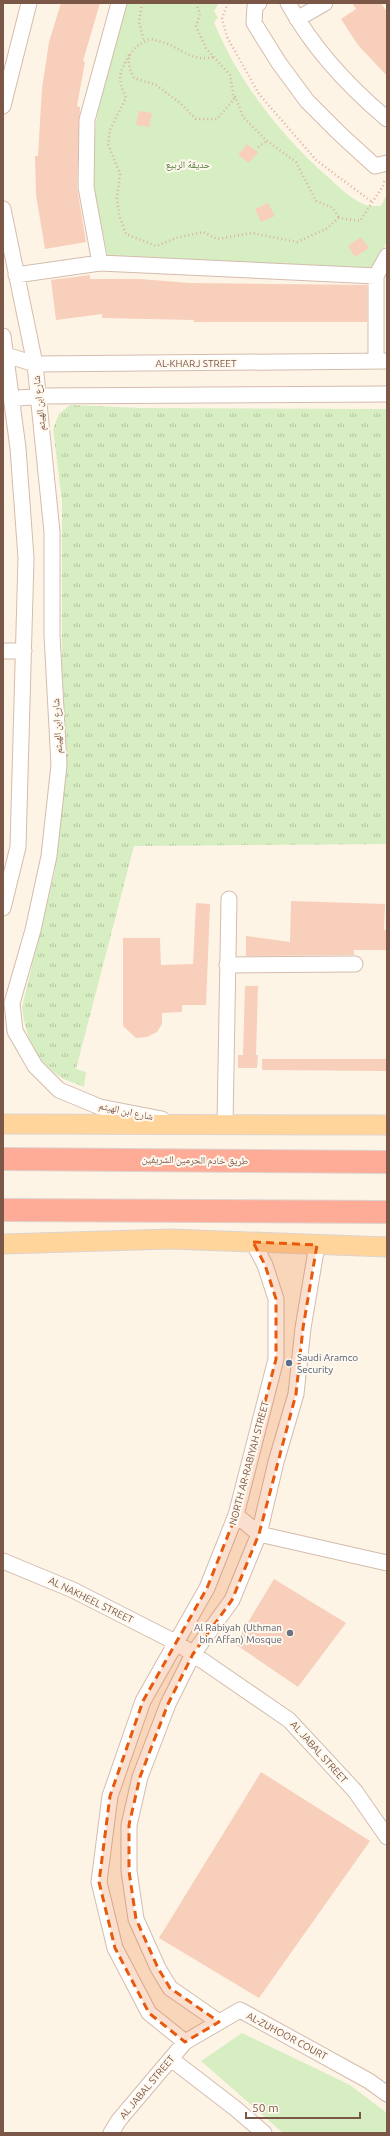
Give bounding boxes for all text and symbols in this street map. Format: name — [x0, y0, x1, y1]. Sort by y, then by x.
park label: حديقة الربيع — [166, 159, 211, 171]
street label: AL-KHARJ STREET — [156, 358, 237, 369]
street label: شارع ابن الهيثم — [31, 374, 49, 431]
street label: شارع ابن الهيثم — [50, 698, 66, 754]
street label: شارع ابن الهيثم — [97, 1100, 155, 1124]
street label: طريق خادم الحرمين الشريفين — [142, 1154, 249, 1168]
place label: Saudi Aramco Security — [297, 1352, 358, 1375]
marker: Saudi Aramco Security — [284, 1358, 294, 1368]
street label: NORTH AR-RABIYAH STREET — [227, 1399, 271, 1526]
street label: AL NAKHEEL STREET — [47, 1575, 136, 1626]
place label: Al Rabiyah (Uthman bin Affan) Mosque — [194, 1622, 282, 1645]
marker: Al Rabiyah (Uthman bin Affan) Mosque — [285, 1628, 295, 1638]
street label: AL JABAL STREET — [288, 1719, 350, 1785]
street label: AL-ZUHOOR COURT — [245, 2010, 330, 2062]
street label: AL JABAL STREET — [117, 2053, 177, 2121]
scale bar — [246, 2094, 360, 2120]
text: 50 m — [252, 2101, 279, 2114]

